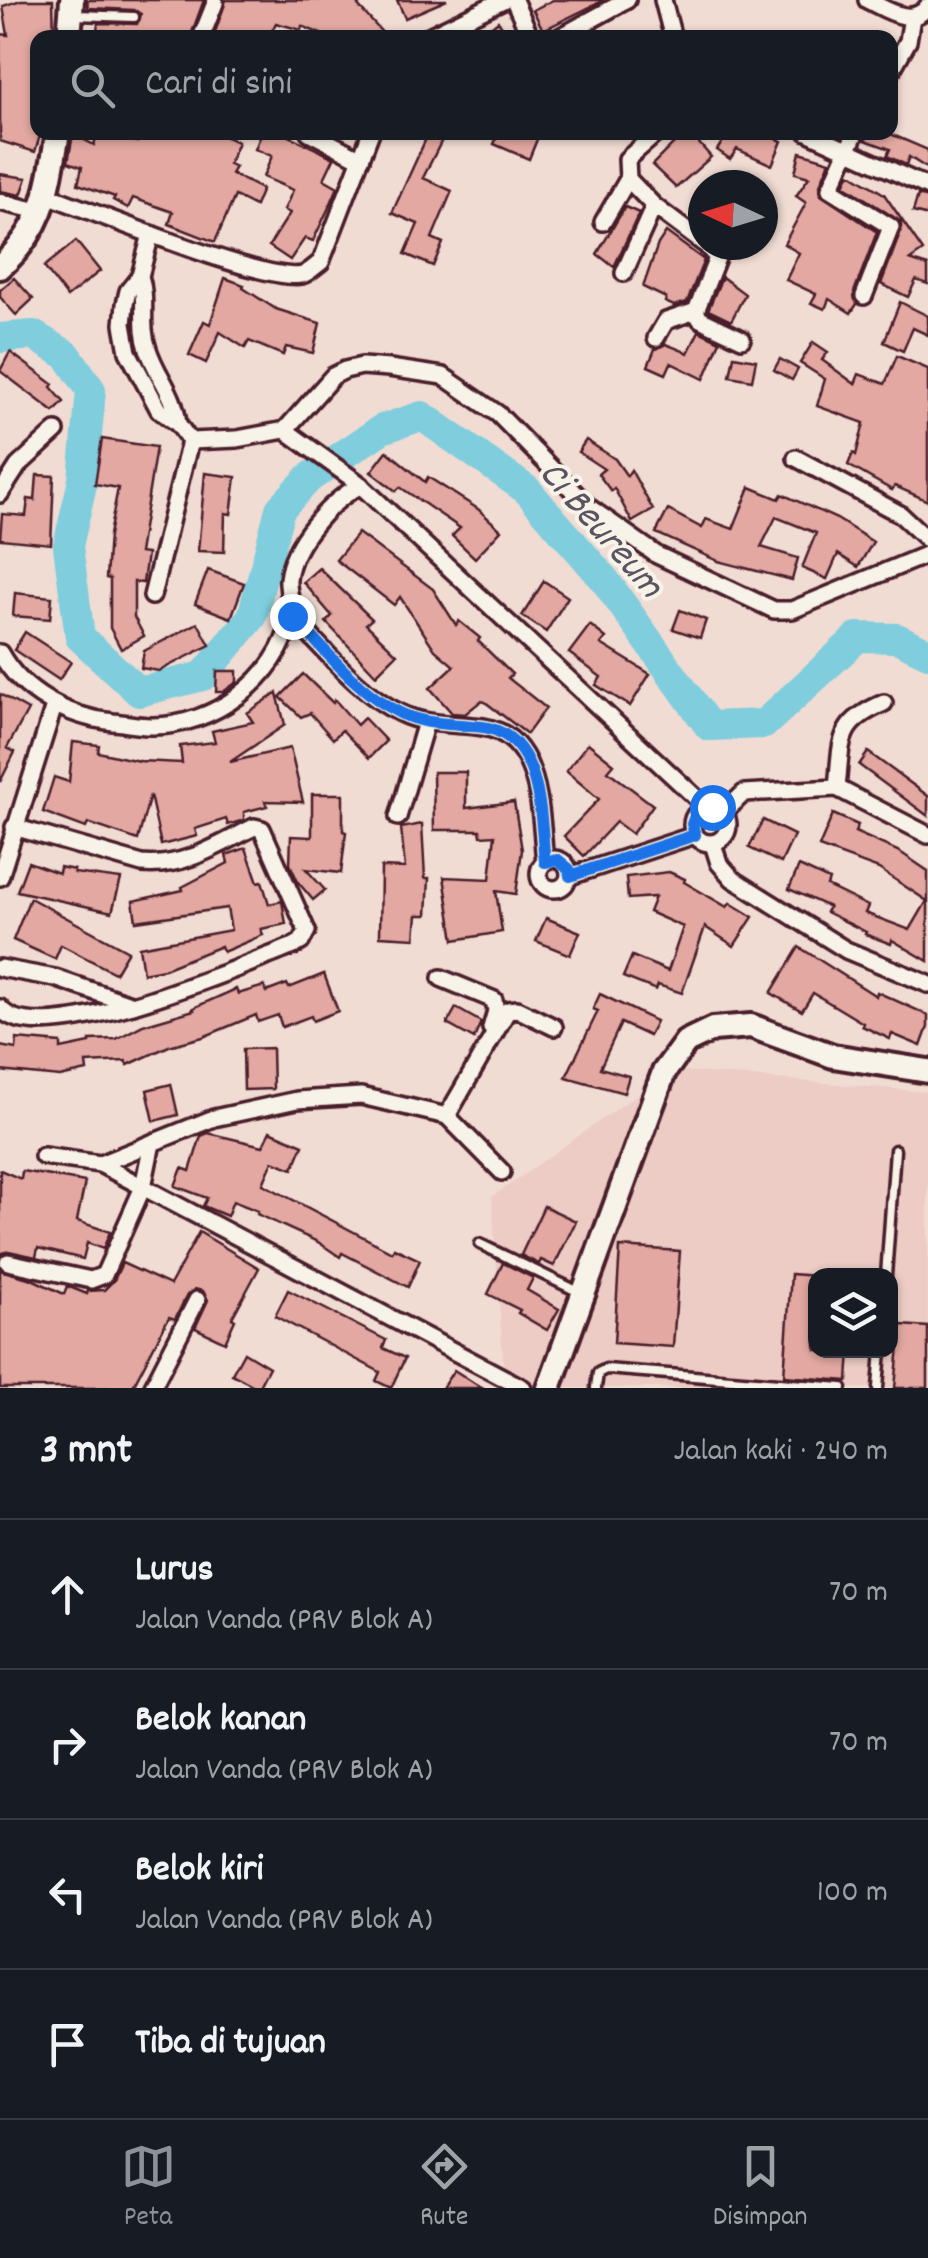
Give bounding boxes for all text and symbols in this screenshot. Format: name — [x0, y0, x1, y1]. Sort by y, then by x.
search box — [30, 30, 898, 140]
icon: search — [65, 58, 120, 113]
text: Cari di sini — [145, 58, 292, 113]
north arrow — [688, 170, 778, 260]
water label: Ci Beureum — [523, 449, 676, 613]
route end — [270, 594, 316, 640]
route start — [690, 785, 736, 831]
map controls — [808, 1268, 898, 1358]
button: layers — [808, 1268, 898, 1358]
text: 3 mnt — [40, 1423, 132, 1483]
text: Jalan kaki · 240 m — [674, 1430, 888, 1476]
text: Lurus — [135, 1544, 213, 1599]
icon: ahead — [40, 1567, 95, 1622]
text: 70 m — [829, 1571, 888, 1617]
text: Jalan Vanda (PRV Blok A) — [135, 1599, 433, 1645]
text: Belok kanan — [135, 1694, 306, 1749]
icon: right — [40, 1717, 95, 1772]
text: 70 m — [829, 1721, 888, 1767]
text: Jalan Vanda (PRV Blok A) — [135, 1749, 433, 1795]
text: Belok kiri — [135, 1844, 264, 1899]
icon: left — [40, 1867, 95, 1922]
text: 100 m — [817, 1871, 888, 1917]
text: Jalan Vanda (PRV Blok A) — [135, 1899, 433, 1945]
icon: arrive — [40, 2017, 95, 2072]
text: Tiba di tujuan — [135, 2017, 326, 2072]
tab: Peta — [121, 2139, 176, 2239]
tab: Rute — [417, 2139, 472, 2239]
tab: Disimpan — [713, 2139, 807, 2239]

